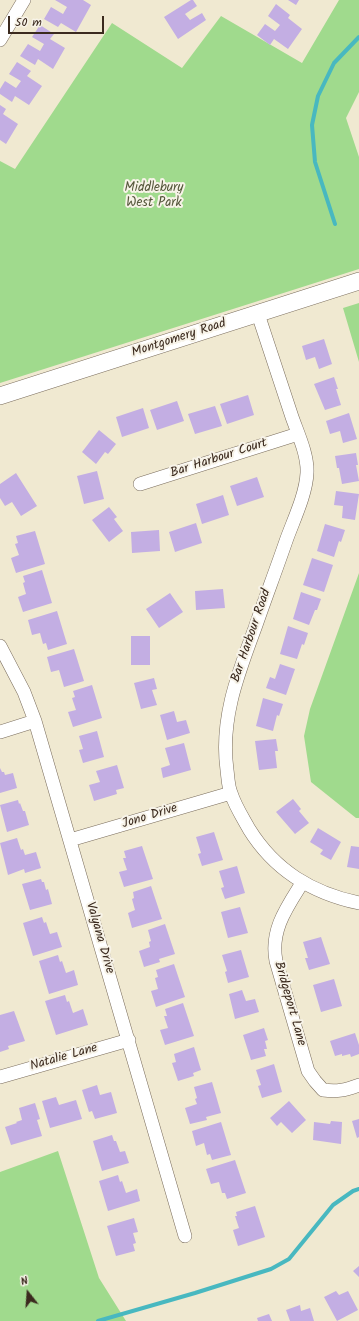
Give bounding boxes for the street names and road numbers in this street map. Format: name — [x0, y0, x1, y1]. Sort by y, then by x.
street label: Montgomery Road — [130, 316, 228, 362]
street label: Bar Harbour Court — [169, 436, 269, 482]
street label: Bar Harbour Road — [229, 587, 275, 685]
street label: Jono Drive — [120, 801, 180, 833]
street label: Valyana Drive — [81, 900, 117, 976]
street label: Bridgeport Lane — [270, 960, 308, 1048]
street label: Natalie Lane — [29, 1041, 99, 1075]

